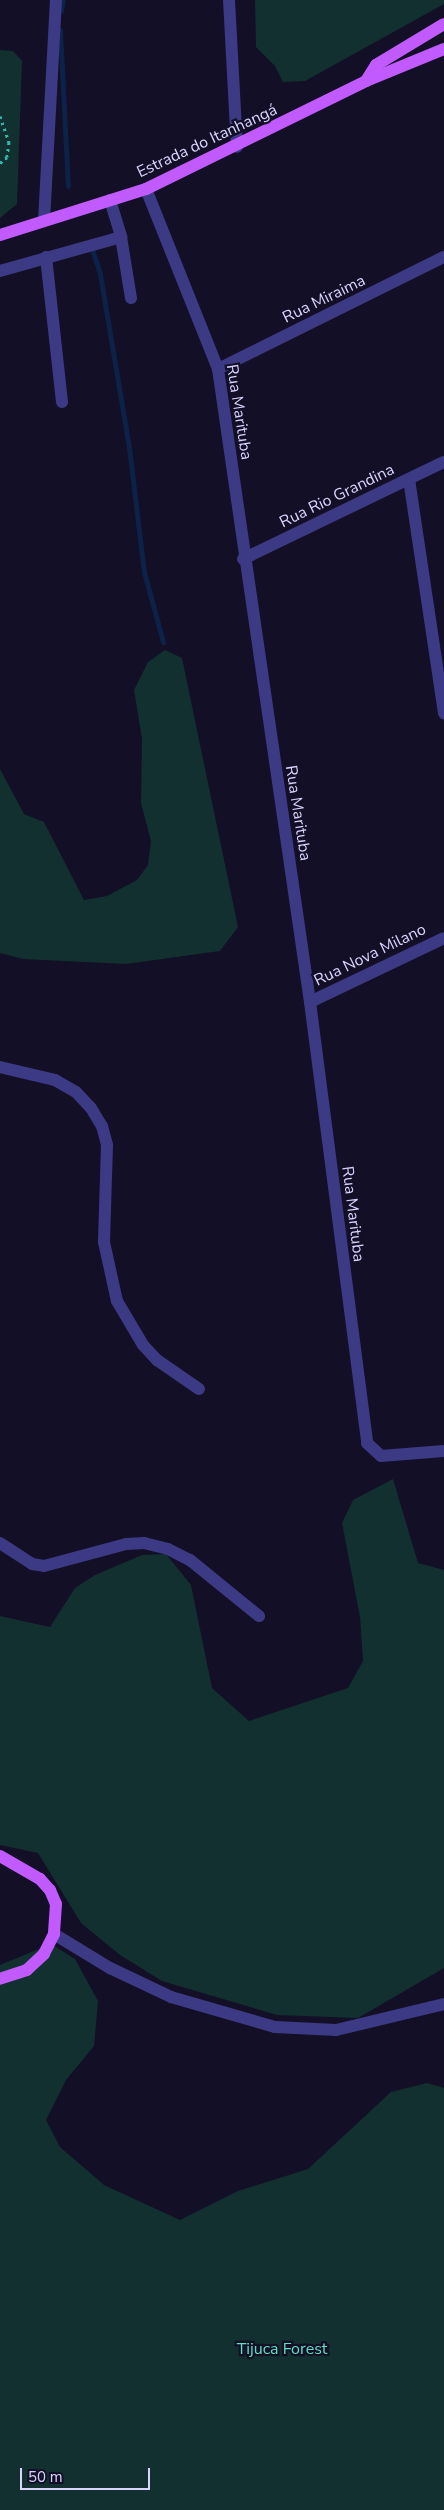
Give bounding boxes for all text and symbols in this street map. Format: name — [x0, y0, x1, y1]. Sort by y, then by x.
street label: Estrada do Itanhangá — [134, 100, 280, 182]
street label: Rua Miraima — [279, 271, 369, 327]
street label: Rua Marituba — [222, 363, 256, 461]
street label: Rua Rio Grandina — [277, 460, 397, 532]
street label: Rua Marituba — [281, 764, 315, 862]
street label: Rua Nova Milano — [311, 920, 429, 990]
street label: Rua Marituba — [338, 1165, 368, 1263]
park label: Tijuca Forest — [237, 2339, 327, 2359]
scale bar — [22, 2458, 152, 2490]
text: 50 m — [28, 2467, 63, 2487]

